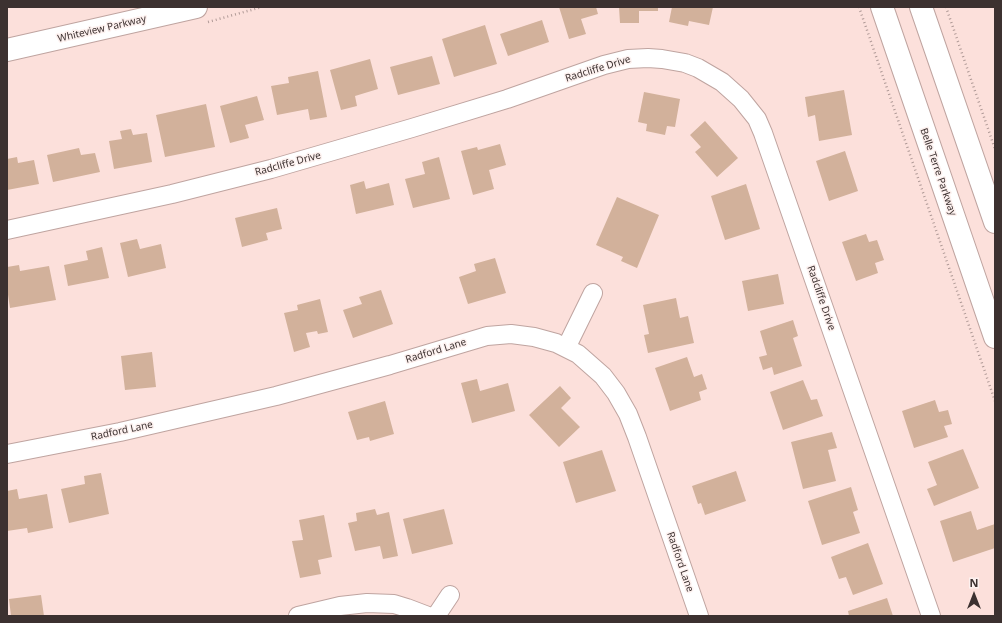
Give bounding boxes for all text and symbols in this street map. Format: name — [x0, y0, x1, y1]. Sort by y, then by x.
street label: Whiteview Parkway — [57, 13, 147, 45]
street label: Radcliffe Drive — [564, 53, 632, 85]
street label: Belle Terre Parkway — [917, 127, 959, 217]
street label: Radcliffe Drive — [254, 149, 322, 179]
street label: Radcliffe Drive — [804, 264, 838, 332]
street label: Radford Lane — [404, 336, 468, 366]
street label: Radford Lane — [90, 419, 154, 443]
street label: Radford Lane — [664, 530, 696, 594]
north arrow — [954, 575, 994, 615]
text: N — [970, 575, 978, 590]

